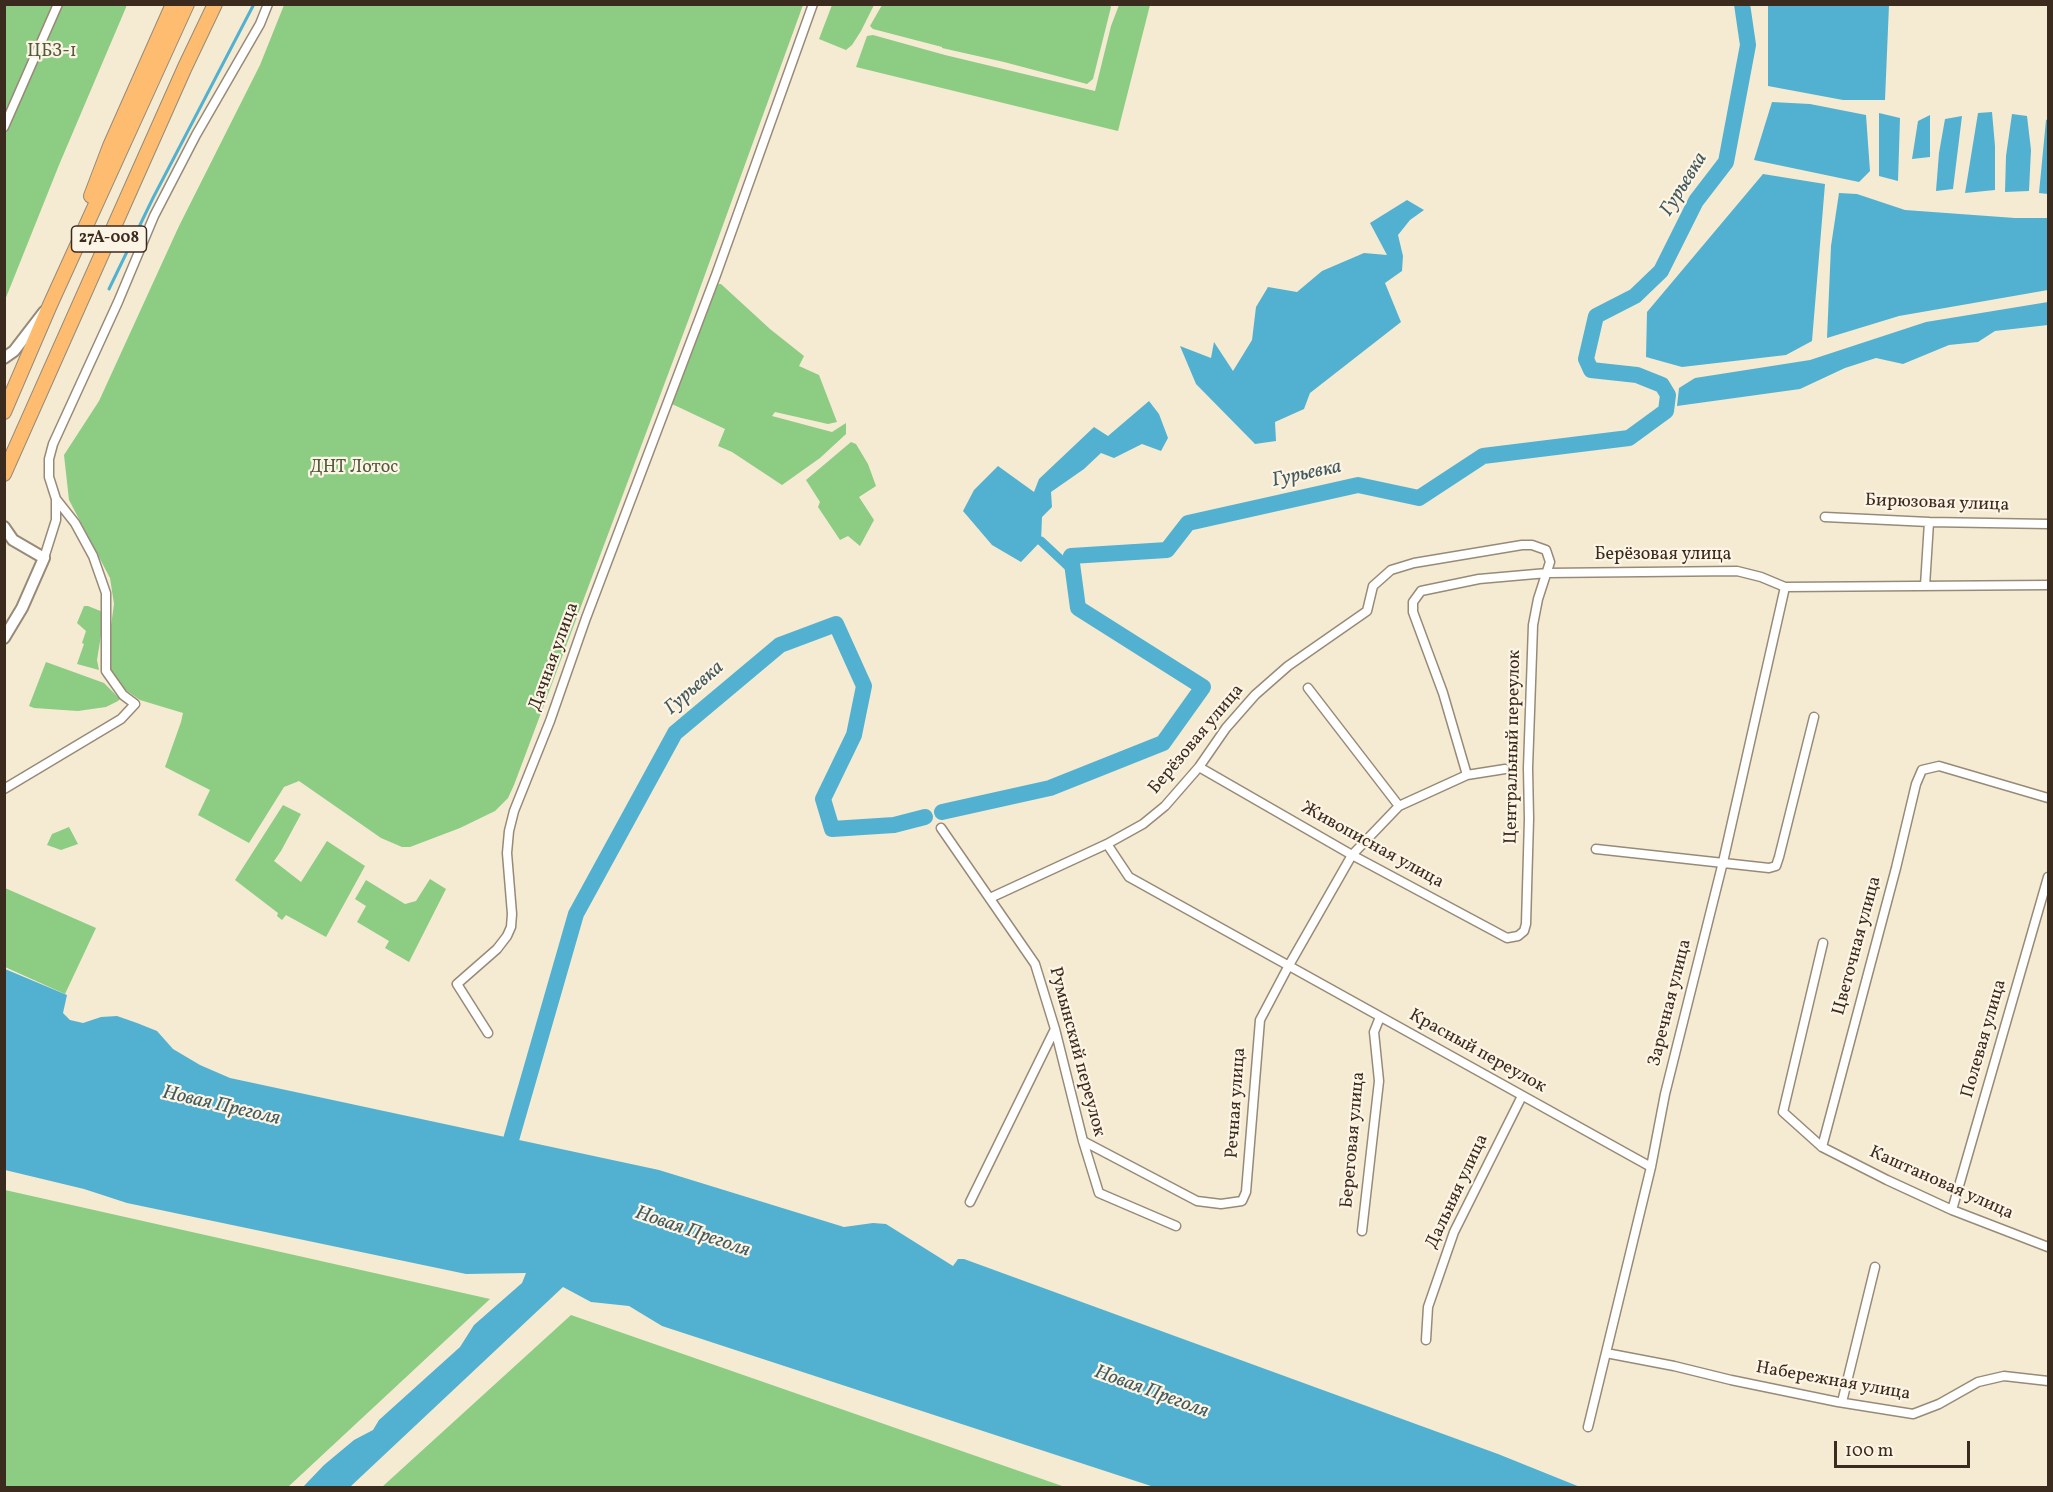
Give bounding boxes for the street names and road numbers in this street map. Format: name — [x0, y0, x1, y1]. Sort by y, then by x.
road number: 27А-008 — [72, 226, 146, 252]
street label: Бирюзовая улица — [1864, 491, 2010, 517]
street label: Берёзовая улица — [1594, 545, 1732, 567]
street label: Дачная улица — [525, 600, 585, 714]
street label: Центральный переулок — [1502, 650, 1526, 844]
street label: Берёзовая улица — [1145, 681, 1249, 799]
street label: Живописная улица — [1297, 798, 1447, 894]
street label: Цветочная улица — [1829, 874, 1887, 1018]
street label: Заречная улица — [1645, 937, 1697, 1069]
street label: Румынский переулок — [1043, 965, 1109, 1139]
street label: Полевая улица — [1958, 977, 2012, 1101]
street label: Красный переулок — [1405, 1005, 1549, 1099]
street label: Речная улица — [1222, 1047, 1252, 1159]
street label: Береговая улица — [1337, 1071, 1371, 1209]
street label: Дальняя улица — [1422, 1131, 1494, 1253]
street label: Каштановая улица — [1865, 1142, 2017, 1226]
street label: Набережная улица — [1754, 1358, 1912, 1406]

